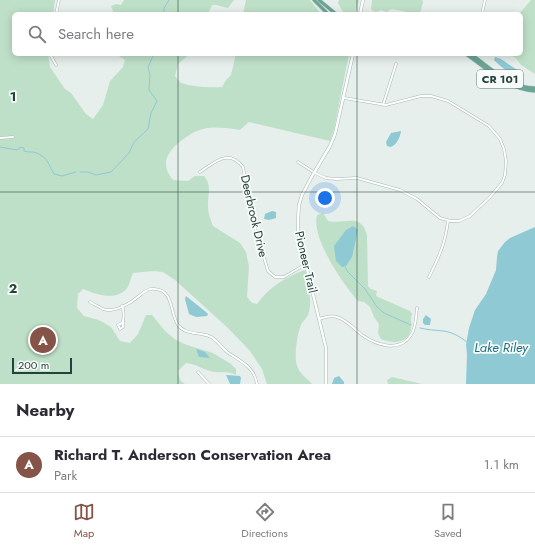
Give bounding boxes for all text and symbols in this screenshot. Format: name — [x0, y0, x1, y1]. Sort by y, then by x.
search box — [12, 12, 523, 56]
icon: search — [26, 23, 48, 45]
text: Search here — [58, 23, 134, 45]
road number: CR 101 — [477, 70, 523, 88]
text: 1 — [10, 87, 16, 106]
street label: Deerbrook Drive — [236, 173, 272, 259]
your location — [315, 188, 335, 208]
street label: Pioneer Trail — [290, 229, 322, 295]
text: 2 — [9, 279, 17, 298]
pin: A — [30, 325, 56, 355]
water label: Lake Riley — [474, 338, 529, 357]
scale bar — [12, 356, 72, 375]
text: 200 m — [18, 357, 49, 373]
text: Nearby — [16, 398, 74, 422]
text: Richard T. Anderson Conservation Area — [54, 444, 331, 466]
text: A — [24, 455, 34, 474]
text: 1.1 km — [484, 455, 519, 474]
text: Park — [54, 466, 77, 485]
tab: Map — [73, 501, 95, 541]
tab: Directions — [241, 501, 288, 541]
tab: Saved — [434, 501, 462, 541]

